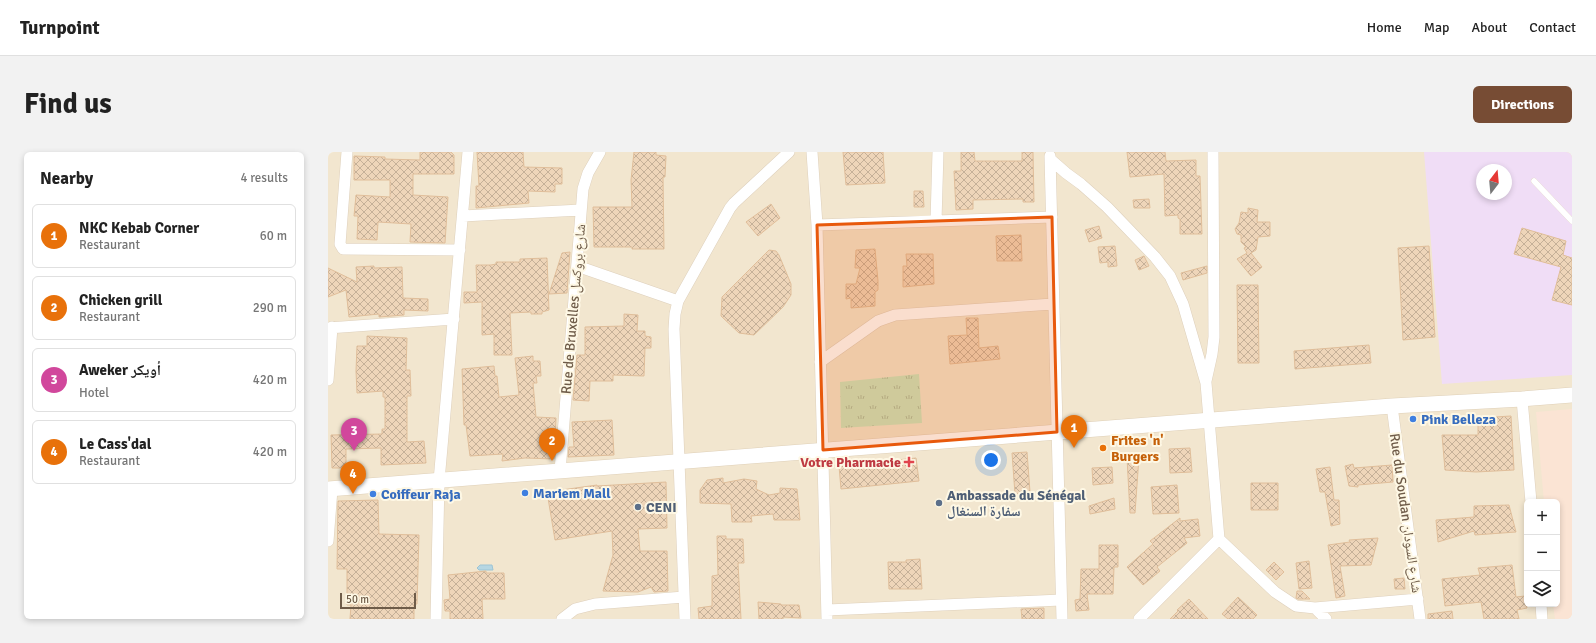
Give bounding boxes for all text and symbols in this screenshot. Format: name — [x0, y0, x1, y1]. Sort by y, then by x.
text: Turnpoint — [20, 16, 100, 40]
text: Home — [1367, 19, 1402, 36]
text: Map — [1424, 19, 1449, 36]
text: About — [1471, 19, 1507, 36]
text: Contact — [1529, 19, 1576, 36]
button: Directions — [1473, 86, 1572, 123]
text: Find us — [24, 87, 112, 121]
north arrow — [1476, 164, 1512, 200]
text: Nearby — [40, 168, 93, 189]
text: 4 results — [240, 170, 288, 186]
text: NKC Kebab Corner — [79, 219, 199, 237]
street label: Rue de Bruxelles شارع بروكسل — [558, 223, 590, 395]
text: 1 — [50, 228, 58, 244]
text: 60 m — [260, 228, 287, 244]
text: Restaurant — [79, 237, 140, 253]
text: Chicken grill — [79, 291, 162, 309]
text: 2 — [50, 300, 58, 316]
text: 290 m — [253, 300, 287, 316]
text: Restaurant — [79, 309, 140, 325]
text: Aweker أويكر — [79, 361, 161, 379]
text: 3 — [50, 372, 58, 388]
text: 420 m — [253, 372, 287, 388]
text: Hotel — [79, 385, 109, 401]
place label: Pink Belleza — [1421, 411, 1496, 428]
marker: Pink Belleza — [1408, 414, 1418, 424]
pin: 1 — [1061, 415, 1087, 448]
pin: 3 — [341, 418, 367, 451]
pin: 2 — [539, 428, 565, 461]
place label: Frites 'n' Burgers — [1111, 432, 1164, 465]
street label: Rue du Soudan شارع السودان — [1385, 432, 1425, 594]
text: Le Cass'dal — [79, 435, 152, 453]
marker: Frites 'n' Burgers — [1098, 443, 1108, 453]
text: 4 — [50, 444, 58, 460]
text: 420 m — [253, 444, 287, 460]
your location — [981, 450, 1001, 470]
text: Restaurant — [79, 453, 140, 469]
place label: Votre Pharmacie — [800, 454, 901, 471]
marker: Votre Pharmacie — [904, 457, 914, 467]
pin: 4 — [340, 461, 366, 494]
place label: Mariem Mall — [533, 485, 611, 502]
place label: Coiffeur Raja — [381, 486, 461, 503]
place label: Ambassade du Sénégal سفارة السنغال — [947, 487, 1086, 520]
marker: Mariem Mall — [520, 488, 530, 498]
marker: Coiffeur Raja — [368, 489, 378, 499]
marker: Ambassade du Sénégal سفارة السنغال — [934, 498, 944, 508]
place label: CENI — [646, 499, 677, 516]
map controls — [1524, 499, 1560, 607]
button: + — [1524, 499, 1560, 535]
marker: CENI — [633, 502, 643, 512]
button: − — [1524, 535, 1560, 571]
button: layers — [1524, 571, 1560, 607]
scale bar — [340, 591, 416, 610]
text: 50 m — [346, 593, 369, 606]

